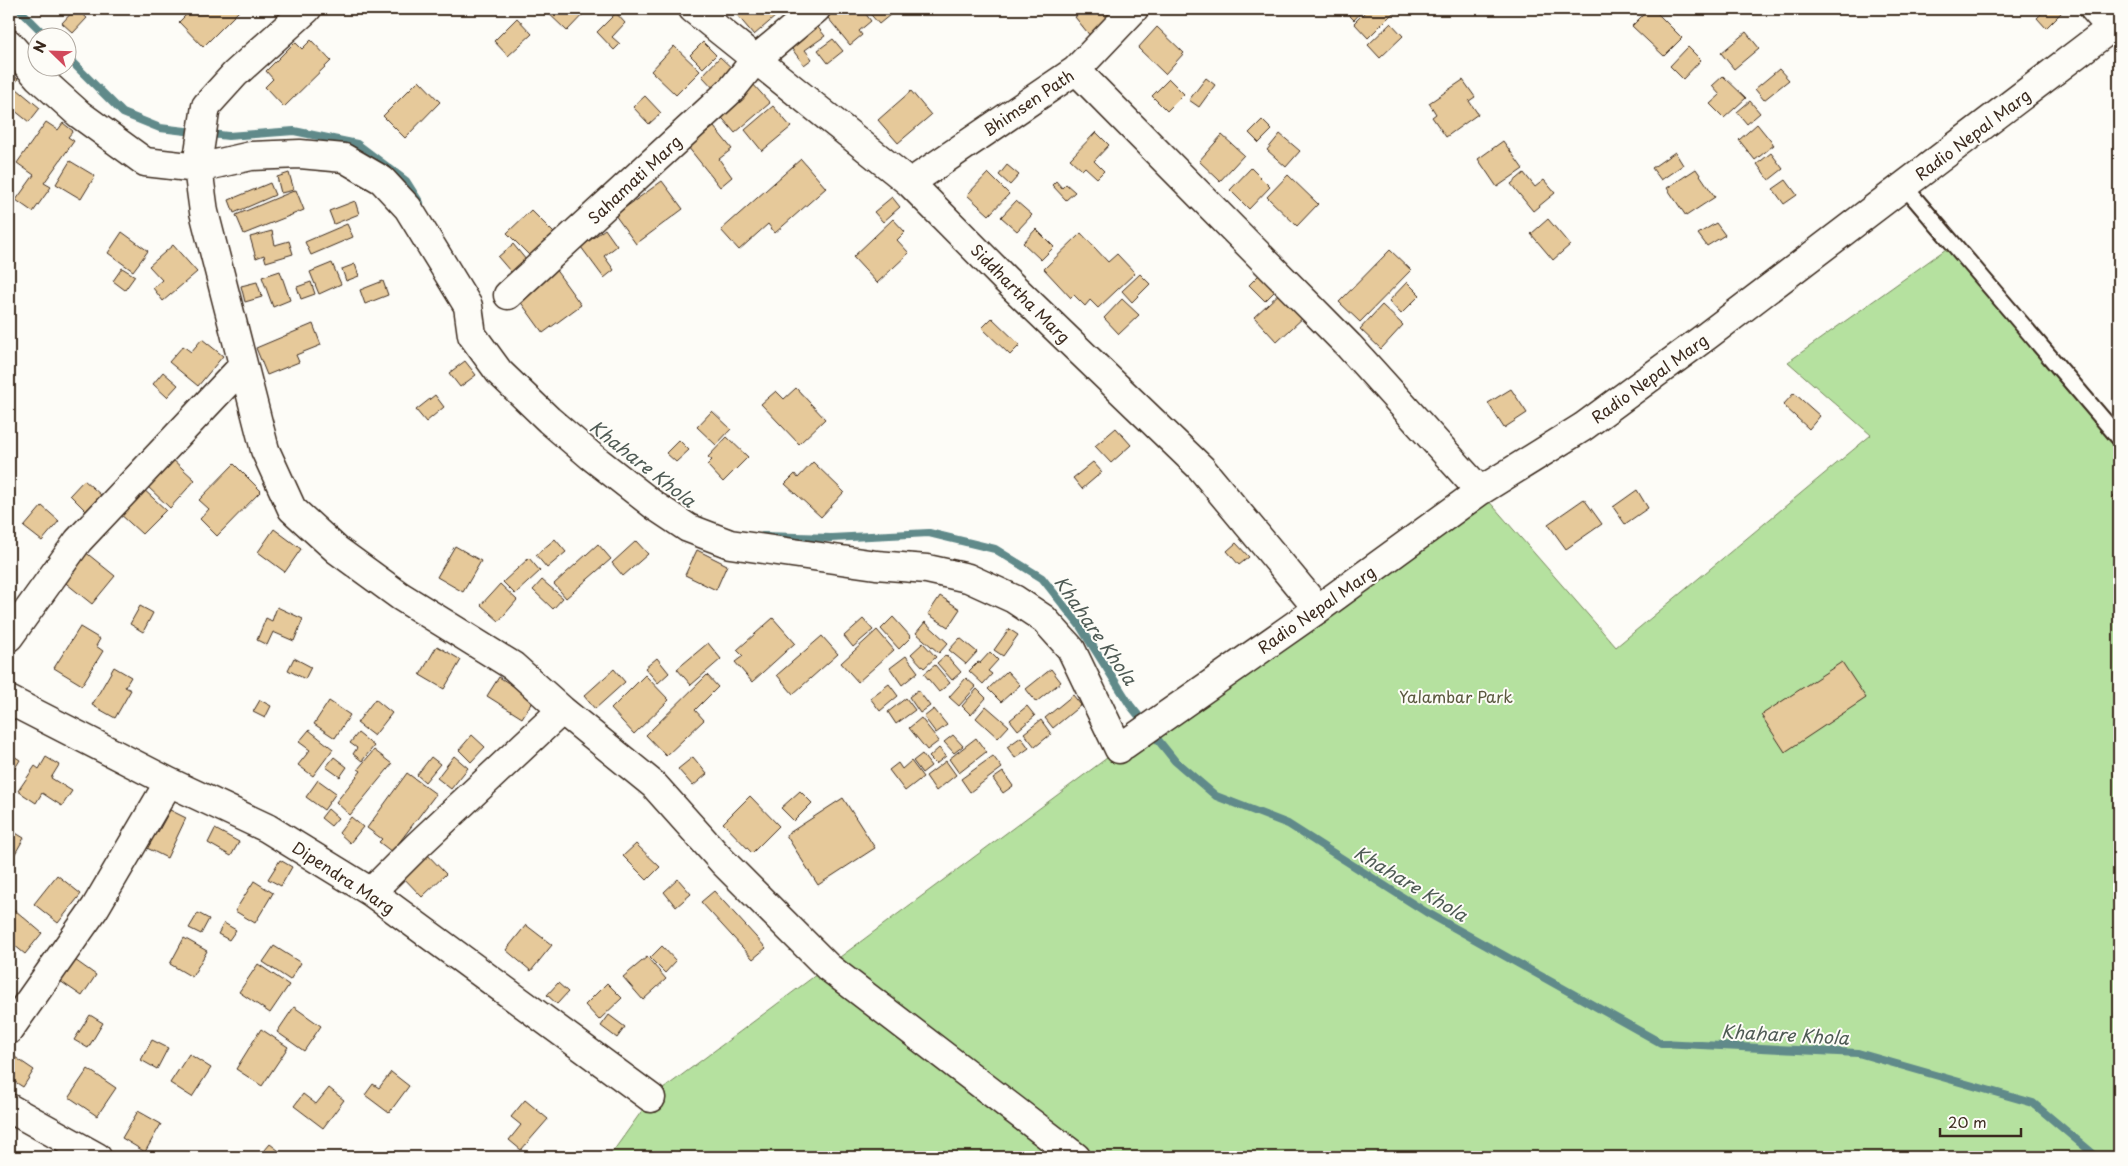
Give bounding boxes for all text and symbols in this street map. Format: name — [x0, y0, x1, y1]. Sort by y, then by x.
north arrow — [28, 28, 78, 78]
text: N — [28, 38, 51, 56]
street label: Bhimsen Path — [978, 63, 1078, 141]
street label: Radio Nepal Marg — [1909, 83, 2035, 185]
street label: Sahamati Marg — [582, 129, 686, 229]
street label: Siddhartha Marg — [966, 238, 1076, 348]
street label: Radio Nepal Marg — [1586, 327, 1712, 429]
water label: Khahare Khola — [584, 413, 702, 514]
street label: Radio Nepal Marg — [1252, 559, 1380, 659]
water label: Khahare Khola — [1048, 570, 1144, 691]
park label: Yalambar Park — [1399, 684, 1513, 708]
street label: Dipendra Marg — [288, 835, 400, 919]
water label: Khahare Khola — [1349, 838, 1474, 928]
water label: Khahare Khola — [1720, 1017, 1850, 1051]
scale bar — [1940, 1106, 2022, 1138]
text: 20 m — [1948, 1110, 1987, 1133]

